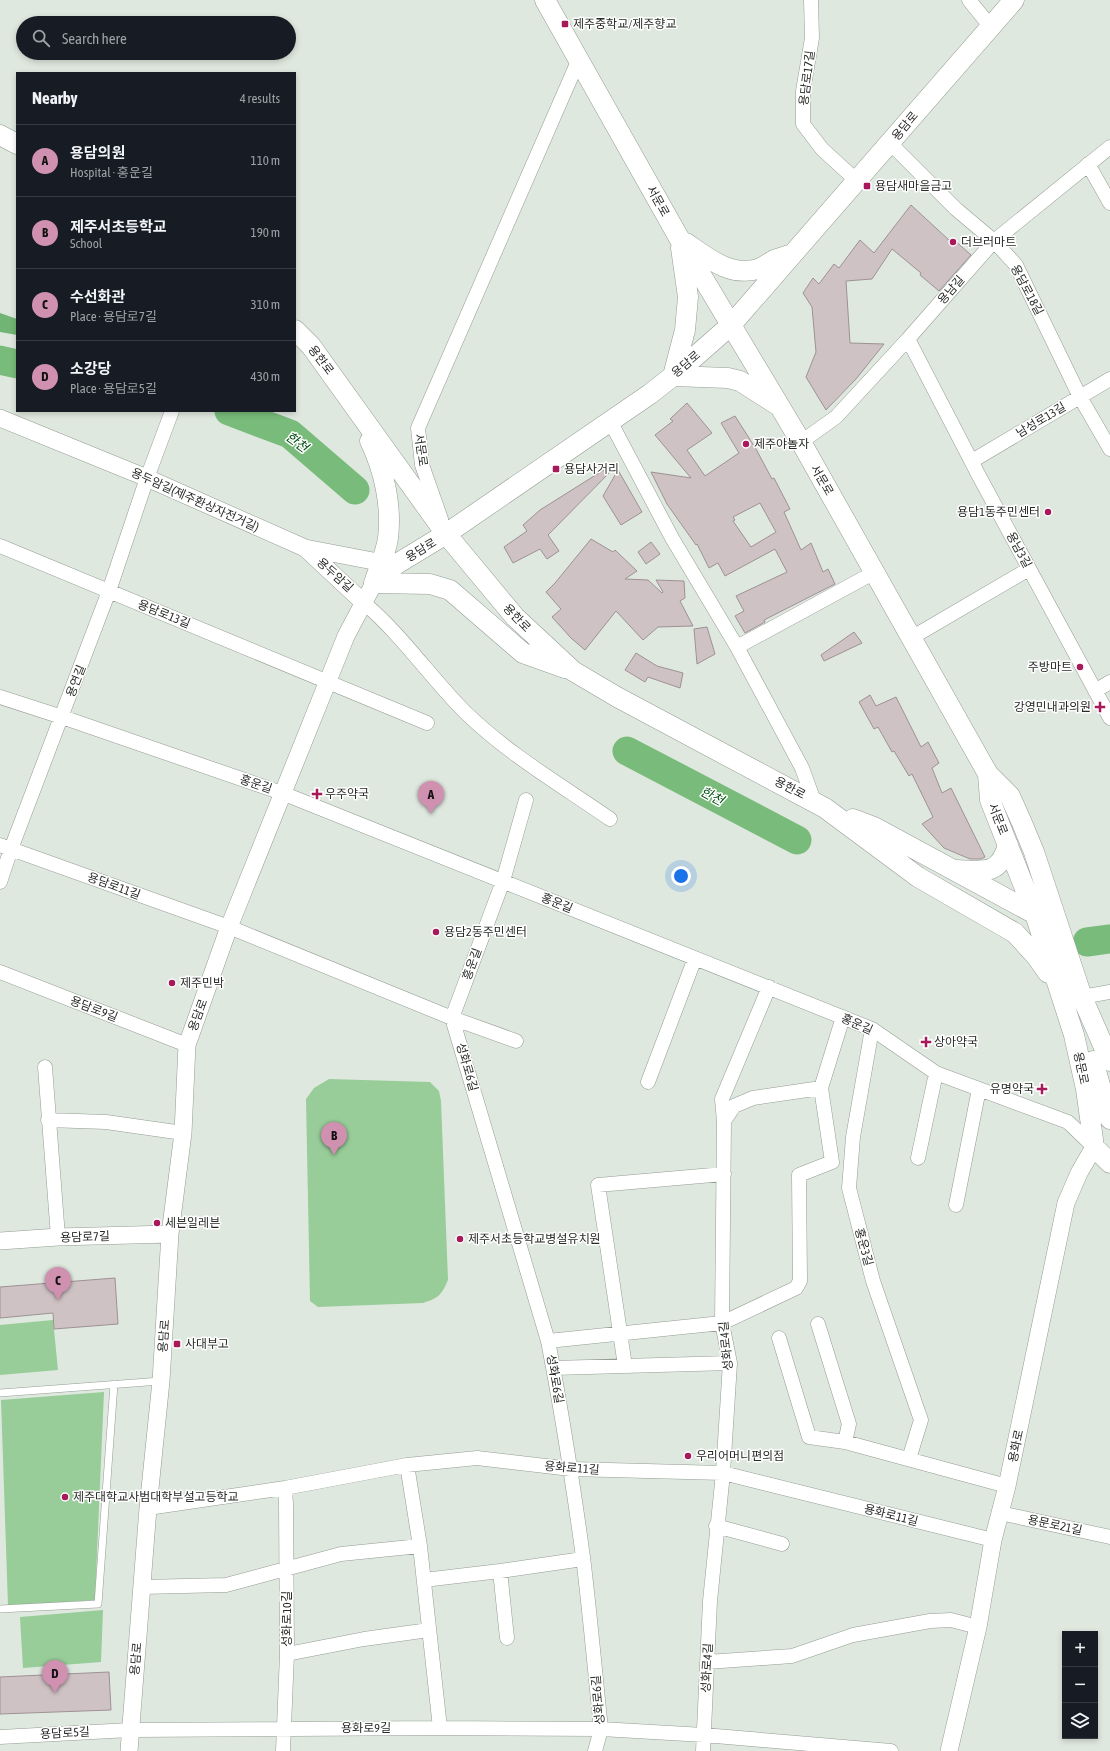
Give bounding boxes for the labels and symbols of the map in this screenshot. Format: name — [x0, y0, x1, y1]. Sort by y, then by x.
place label: 제주중학교/제주향교 — [573, 17, 676, 31]
marker: 제주중학교/제주향교 — [560, 19, 570, 29]
street label: 용담로17길 — [797, 50, 817, 106]
street label: 용담로 — [889, 109, 921, 143]
place label: 용담새마을금고 — [875, 179, 952, 193]
marker: 용담새마을금고 — [862, 181, 872, 191]
street label: 서문로 — [644, 183, 672, 219]
place label: 더브러마트 — [961, 235, 1016, 249]
marker: 더브러마트 — [948, 237, 958, 247]
street label: 용담로18길 — [1008, 262, 1046, 318]
street label: 용남길 — [935, 273, 967, 307]
street label: 용한로 — [305, 343, 337, 377]
street label: 용담로 — [669, 348, 703, 380]
street label: 남성로13길 — [1014, 400, 1068, 440]
water label: 한천 — [283, 429, 312, 456]
street label: 서문로 — [412, 433, 430, 467]
place label: 제주야놀자 — [754, 437, 809, 451]
marker: 제주야놀자 — [741, 439, 751, 449]
place label: 용담사거리 — [564, 462, 619, 476]
street label: 서문로 — [808, 462, 836, 498]
marker: 용담사거리 — [551, 464, 561, 474]
street label: 용두암길(제주환상자전거길) — [129, 465, 261, 535]
place label: 용담1동주민센터 — [957, 505, 1040, 519]
marker: 용담1동주민센터 — [1043, 507, 1053, 517]
street label: 용남3길 — [1004, 530, 1034, 570]
street label: 용담로 — [403, 535, 439, 565]
street label: 용두암길 — [314, 555, 356, 595]
street label: 용담로13길 — [136, 597, 192, 631]
street label: 용한로 — [500, 601, 534, 635]
place label: 주방마트 — [1028, 660, 1072, 674]
marker: 주방마트 — [1075, 662, 1085, 672]
street label: 용연길 — [64, 663, 88, 699]
place label: 강영민내과의원 — [1014, 700, 1091, 714]
marker: 강영민내과의원 — [1094, 701, 1106, 713]
street label: 홍운길 — [238, 772, 274, 796]
street label: 용한로 — [772, 774, 808, 802]
pin: A — [418, 781, 444, 814]
water label: 한천 — [698, 784, 727, 809]
place label: 우주약국 — [325, 787, 369, 801]
marker: 우주약국 — [312, 789, 322, 799]
street label: 서문로 — [986, 801, 1010, 837]
your location — [671, 866, 691, 886]
street label: 용담로11길 — [86, 870, 142, 902]
street label: 홍운길 — [539, 890, 575, 916]
place label: 용담2동주민센터 — [444, 925, 527, 939]
marker: 용담2동주민센터 — [431, 927, 441, 937]
street label: 흥운길 — [460, 946, 484, 982]
place label: 제주민박 — [180, 976, 224, 990]
marker: 제주민박 — [167, 978, 177, 988]
street label: 용담로9길 — [68, 994, 120, 1024]
street label: 용담로 — [186, 997, 210, 1033]
street label: 홍운길 — [839, 1011, 875, 1037]
place label: 상아약국 — [934, 1035, 978, 1049]
marker: 상아약국 — [921, 1037, 931, 1047]
street label: 성화로6길 — [453, 1041, 481, 1093]
street label: 용문로 — [1071, 1050, 1091, 1086]
place label: 유명약국 — [990, 1082, 1034, 1096]
marker: 유명약국 — [1037, 1084, 1047, 1094]
pin: B — [321, 1122, 347, 1155]
place label: 세븐일레븐 — [165, 1216, 220, 1230]
marker: 세븐일레븐 — [152, 1218, 162, 1228]
street label: 홍운3길 — [852, 1226, 876, 1268]
street label: 용담로7길 — [60, 1229, 110, 1245]
place label: 제주서초등학교병설유치원 — [468, 1232, 600, 1246]
marker: 제주서초등학교병설유치원 — [455, 1234, 465, 1244]
pin: C — [45, 1267, 71, 1300]
street label: 용담로 — [156, 1319, 172, 1353]
street label: 성화로4길 — [716, 1320, 736, 1372]
place label: 사대부고 — [185, 1337, 229, 1351]
marker: 사대부고 — [172, 1339, 182, 1349]
street label: 성화로6길 — [544, 1353, 566, 1405]
street label: 용화로 — [1006, 1428, 1026, 1464]
place label: 우리어머니편의점 — [696, 1449, 784, 1463]
marker: 우리어머니편의점 — [683, 1451, 693, 1461]
street label: 용화로11길 — [544, 1459, 600, 1477]
place label: 제주대학교사범대학부설고등학교 — [73, 1490, 239, 1504]
marker: 제주대학교사범대학부설고등학교 — [60, 1492, 70, 1502]
street label: 용화로11길 — [862, 1502, 920, 1528]
street label: 용문로21길 — [1026, 1512, 1084, 1538]
street label: 성화로10길 — [280, 1591, 294, 1647]
street label: 용담로 — [128, 1642, 144, 1676]
street label: 성화로4길 — [699, 1643, 715, 1693]
pin: D — [42, 1660, 68, 1693]
street label: 성화로6길 — [589, 1675, 607, 1725]
street label: 용화로9길 — [341, 1721, 391, 1735]
street label: 용담로5길 — [40, 1725, 90, 1741]

